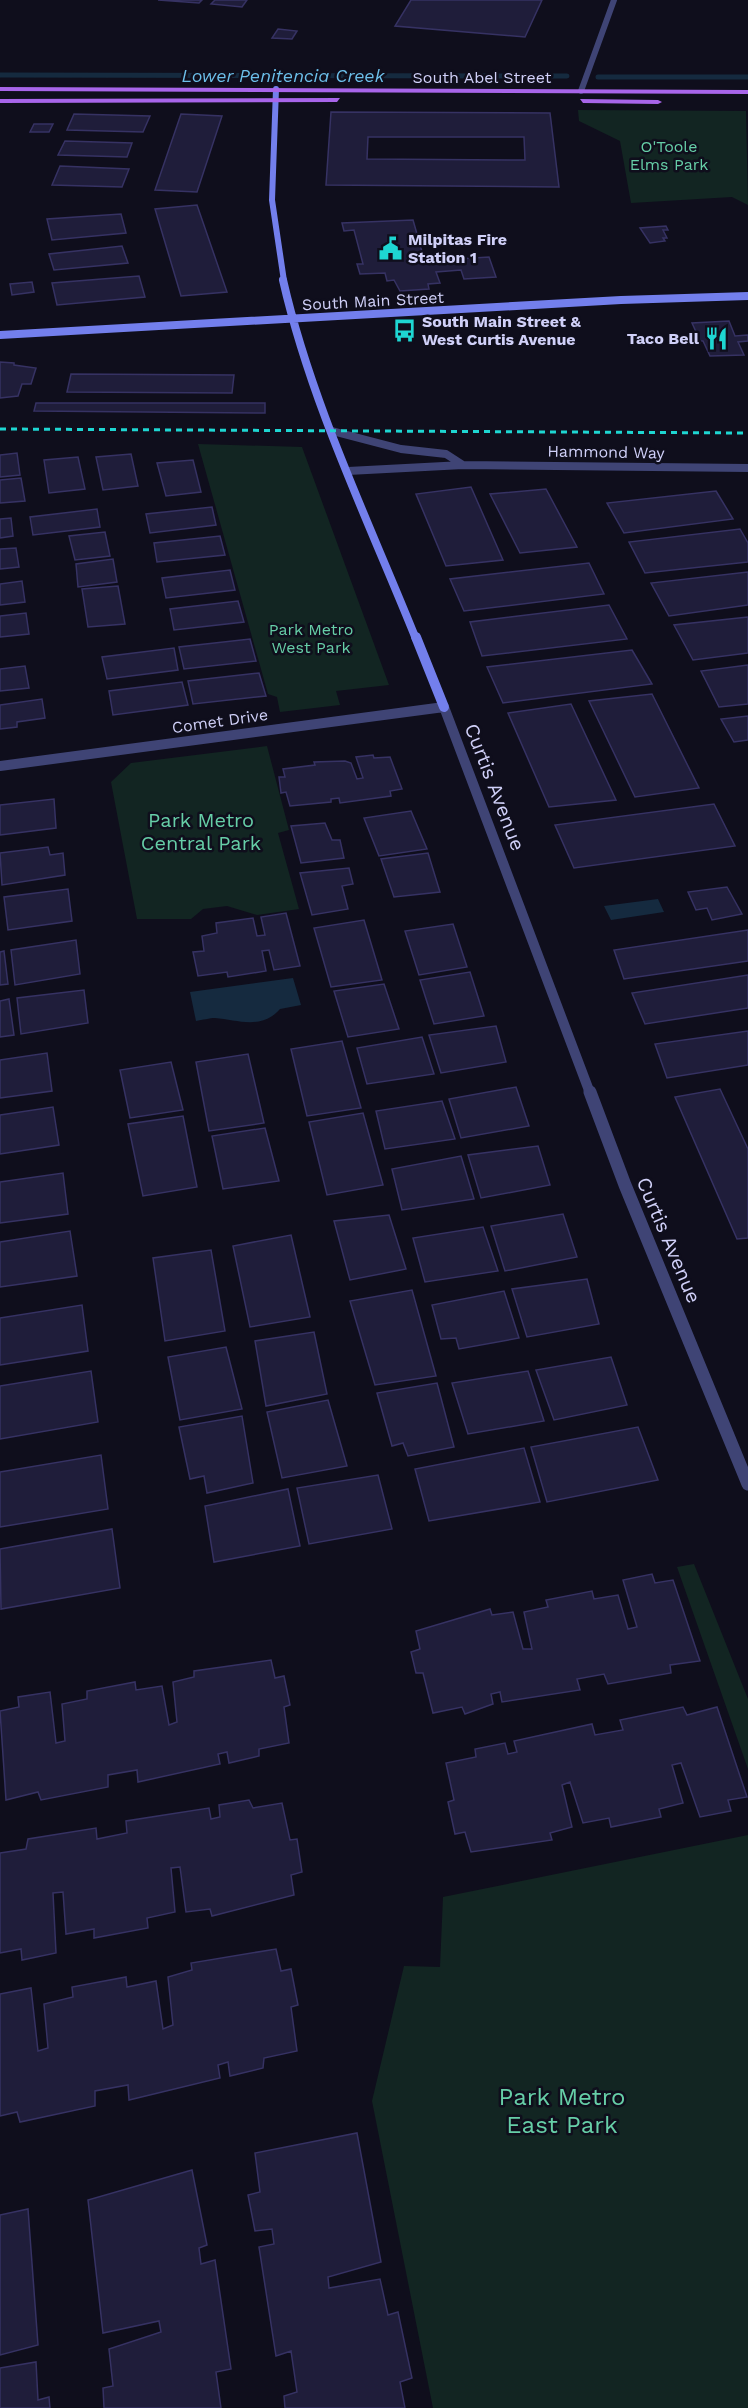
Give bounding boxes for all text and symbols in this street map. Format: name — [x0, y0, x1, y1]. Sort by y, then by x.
water label: Lower Penitencia Creek — [182, 65, 386, 86]
street label: South Abel Street — [413, 68, 552, 87]
park label: O'Toole Elms Park — [630, 137, 708, 174]
place label: Milpitas Fire Station 1 — [408, 230, 507, 267]
public building icon: Milpitas Fire Station 1 — [377, 235, 403, 261]
street label: South Main Street — [301, 288, 445, 314]
place label: South Main Street & West Curtis Avenue — [422, 312, 582, 349]
bus stop icon: South Main Street & West Curtis Avenue — [391, 317, 417, 343]
restaurant icon: Taco Bell — [704, 325, 730, 351]
place label: Taco Bell — [627, 329, 700, 348]
street label: Hammond Way — [547, 441, 666, 463]
park label: Park Metro West Park — [269, 620, 353, 657]
street label: Comet Drive — [171, 705, 269, 737]
street label: Curtis Avenue — [460, 720, 530, 854]
park label: Park Metro Central Park — [141, 808, 261, 855]
street label: Curtis Avenue — [632, 1173, 706, 1307]
park label: Park Metro East Park — [499, 2083, 625, 2139]

